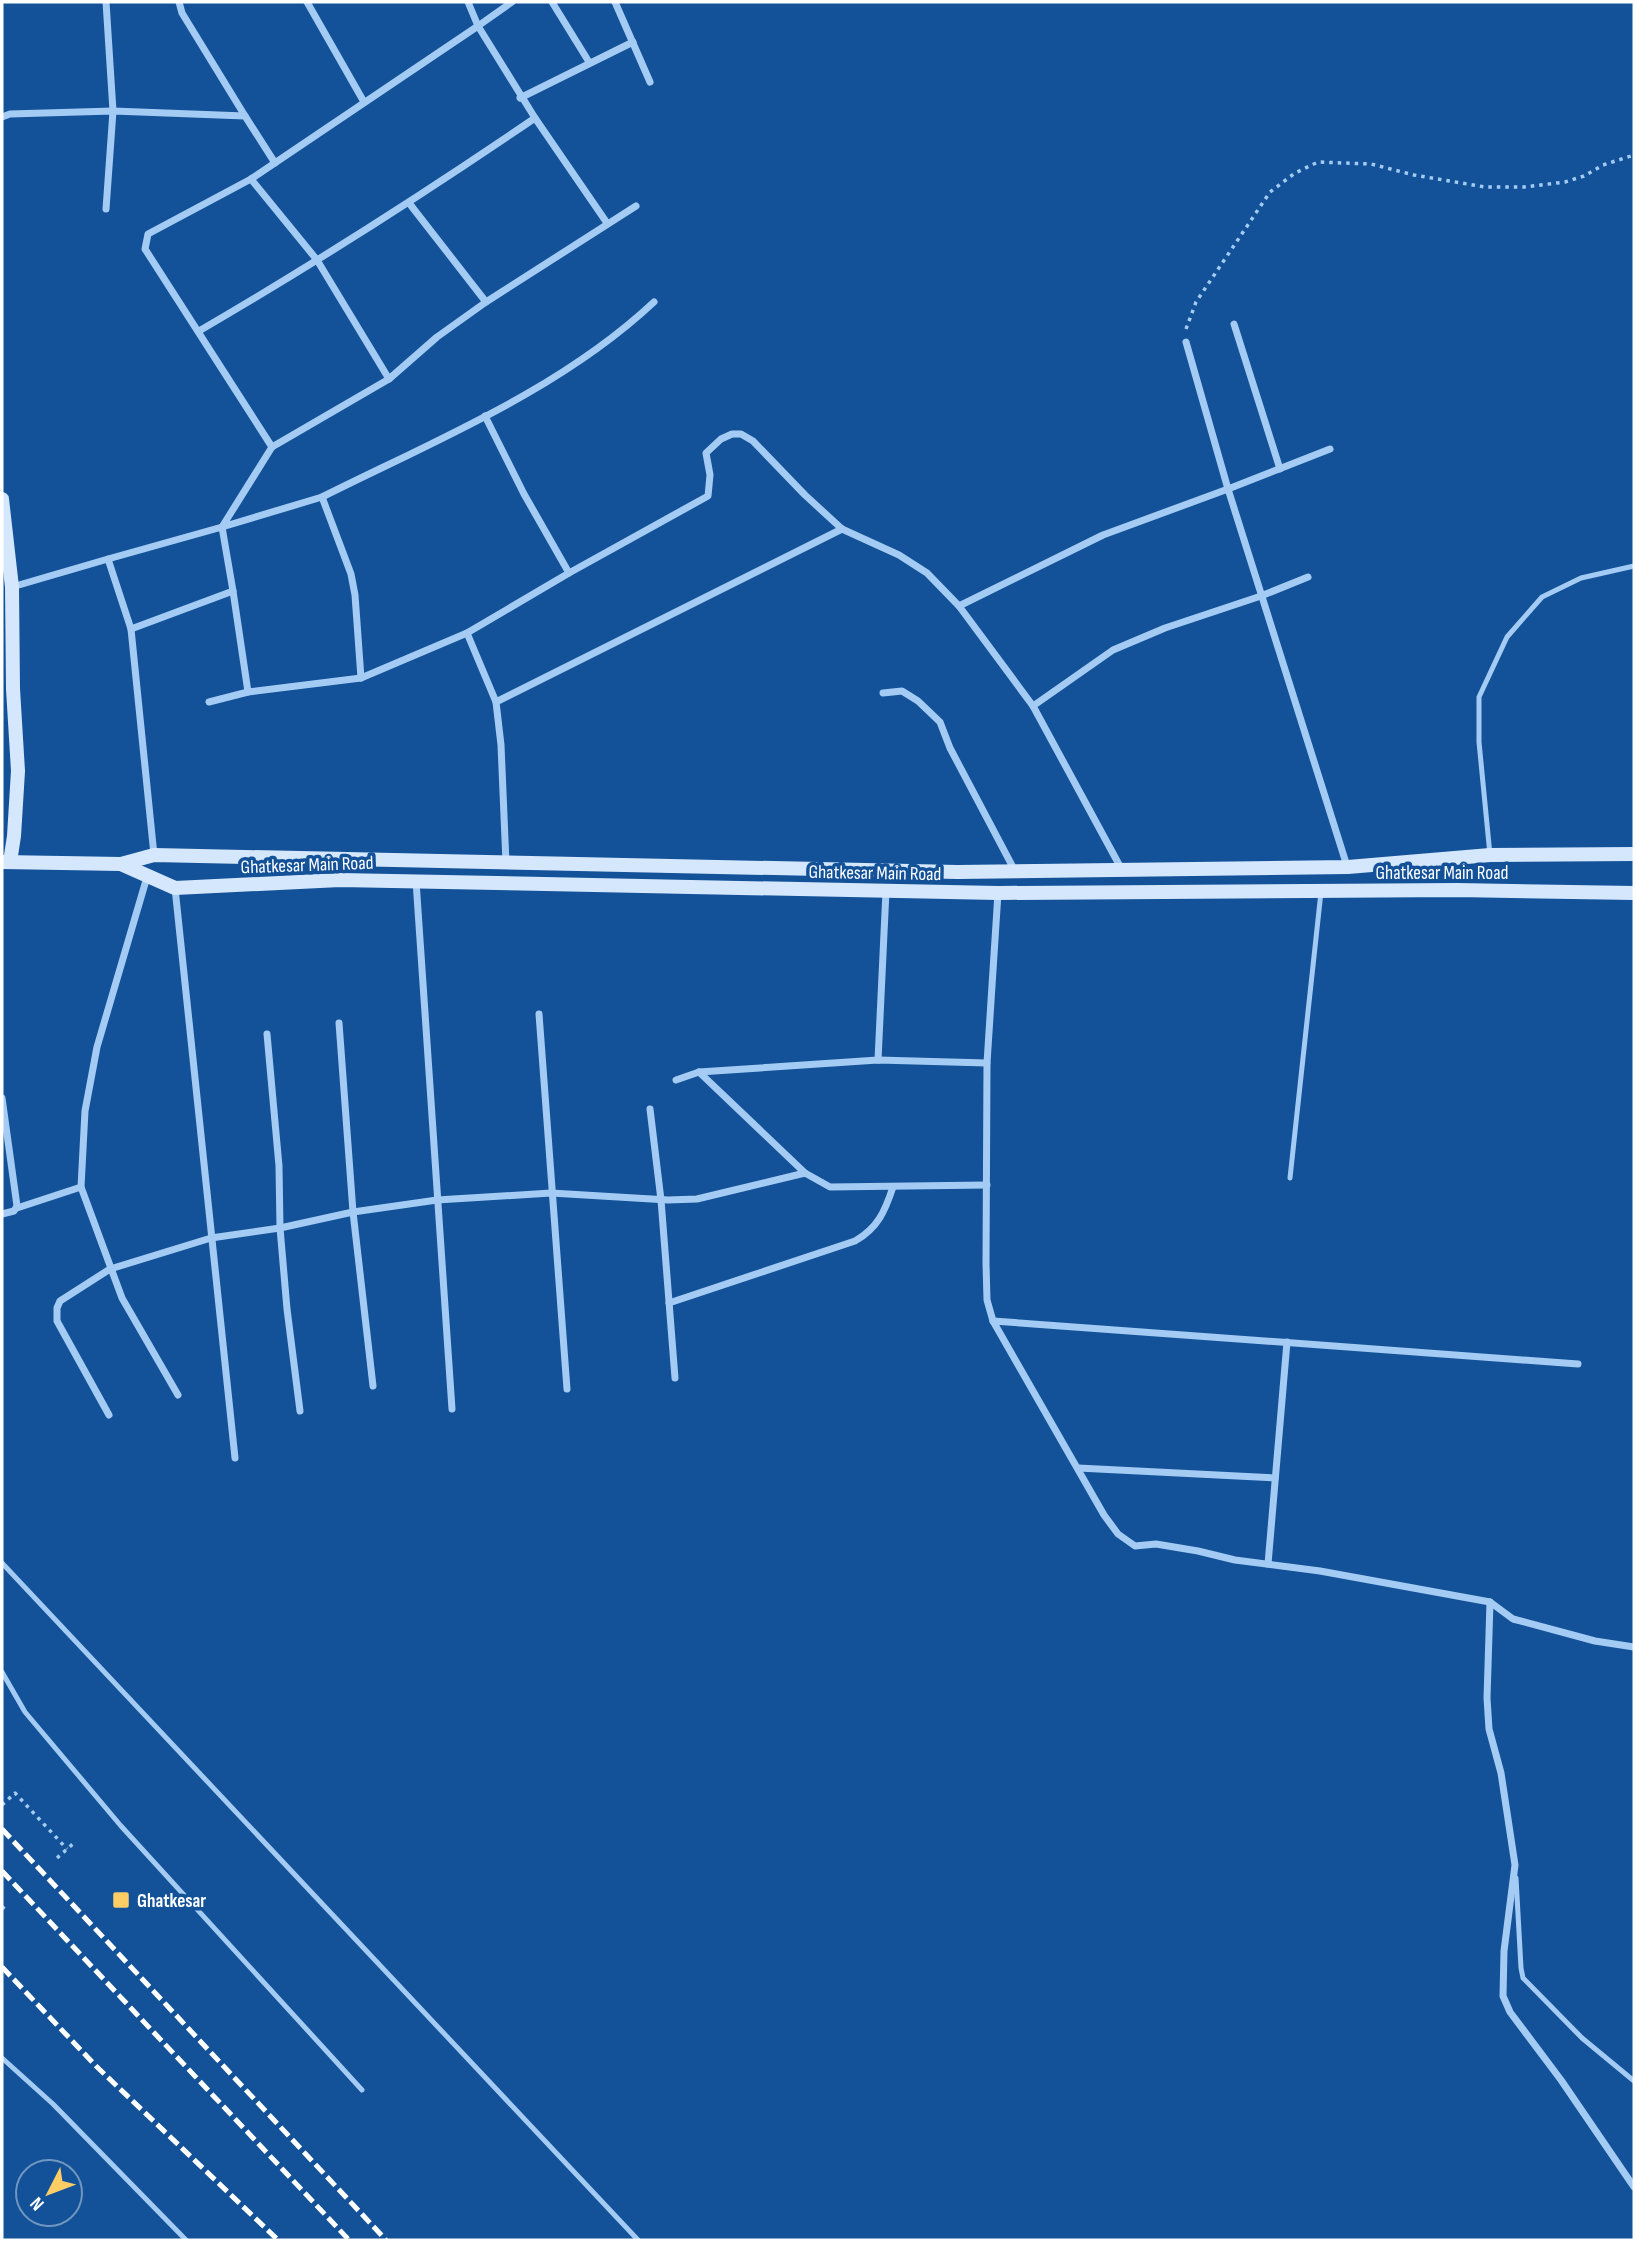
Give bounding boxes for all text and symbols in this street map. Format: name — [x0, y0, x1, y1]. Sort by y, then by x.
street label: Ghatkesar Main Road — [240, 852, 374, 879]
street label: Ghatkesar Main Road — [808, 861, 942, 886]
street label: Ghatkesar Main Road — [1376, 862, 1508, 885]
marker: Ghatkesar — [111, 1890, 131, 1910]
place label: Ghatkesar — [137, 1890, 206, 1913]
north arrow — [14, 2158, 84, 2228]
text: N — [26, 2192, 49, 2215]

